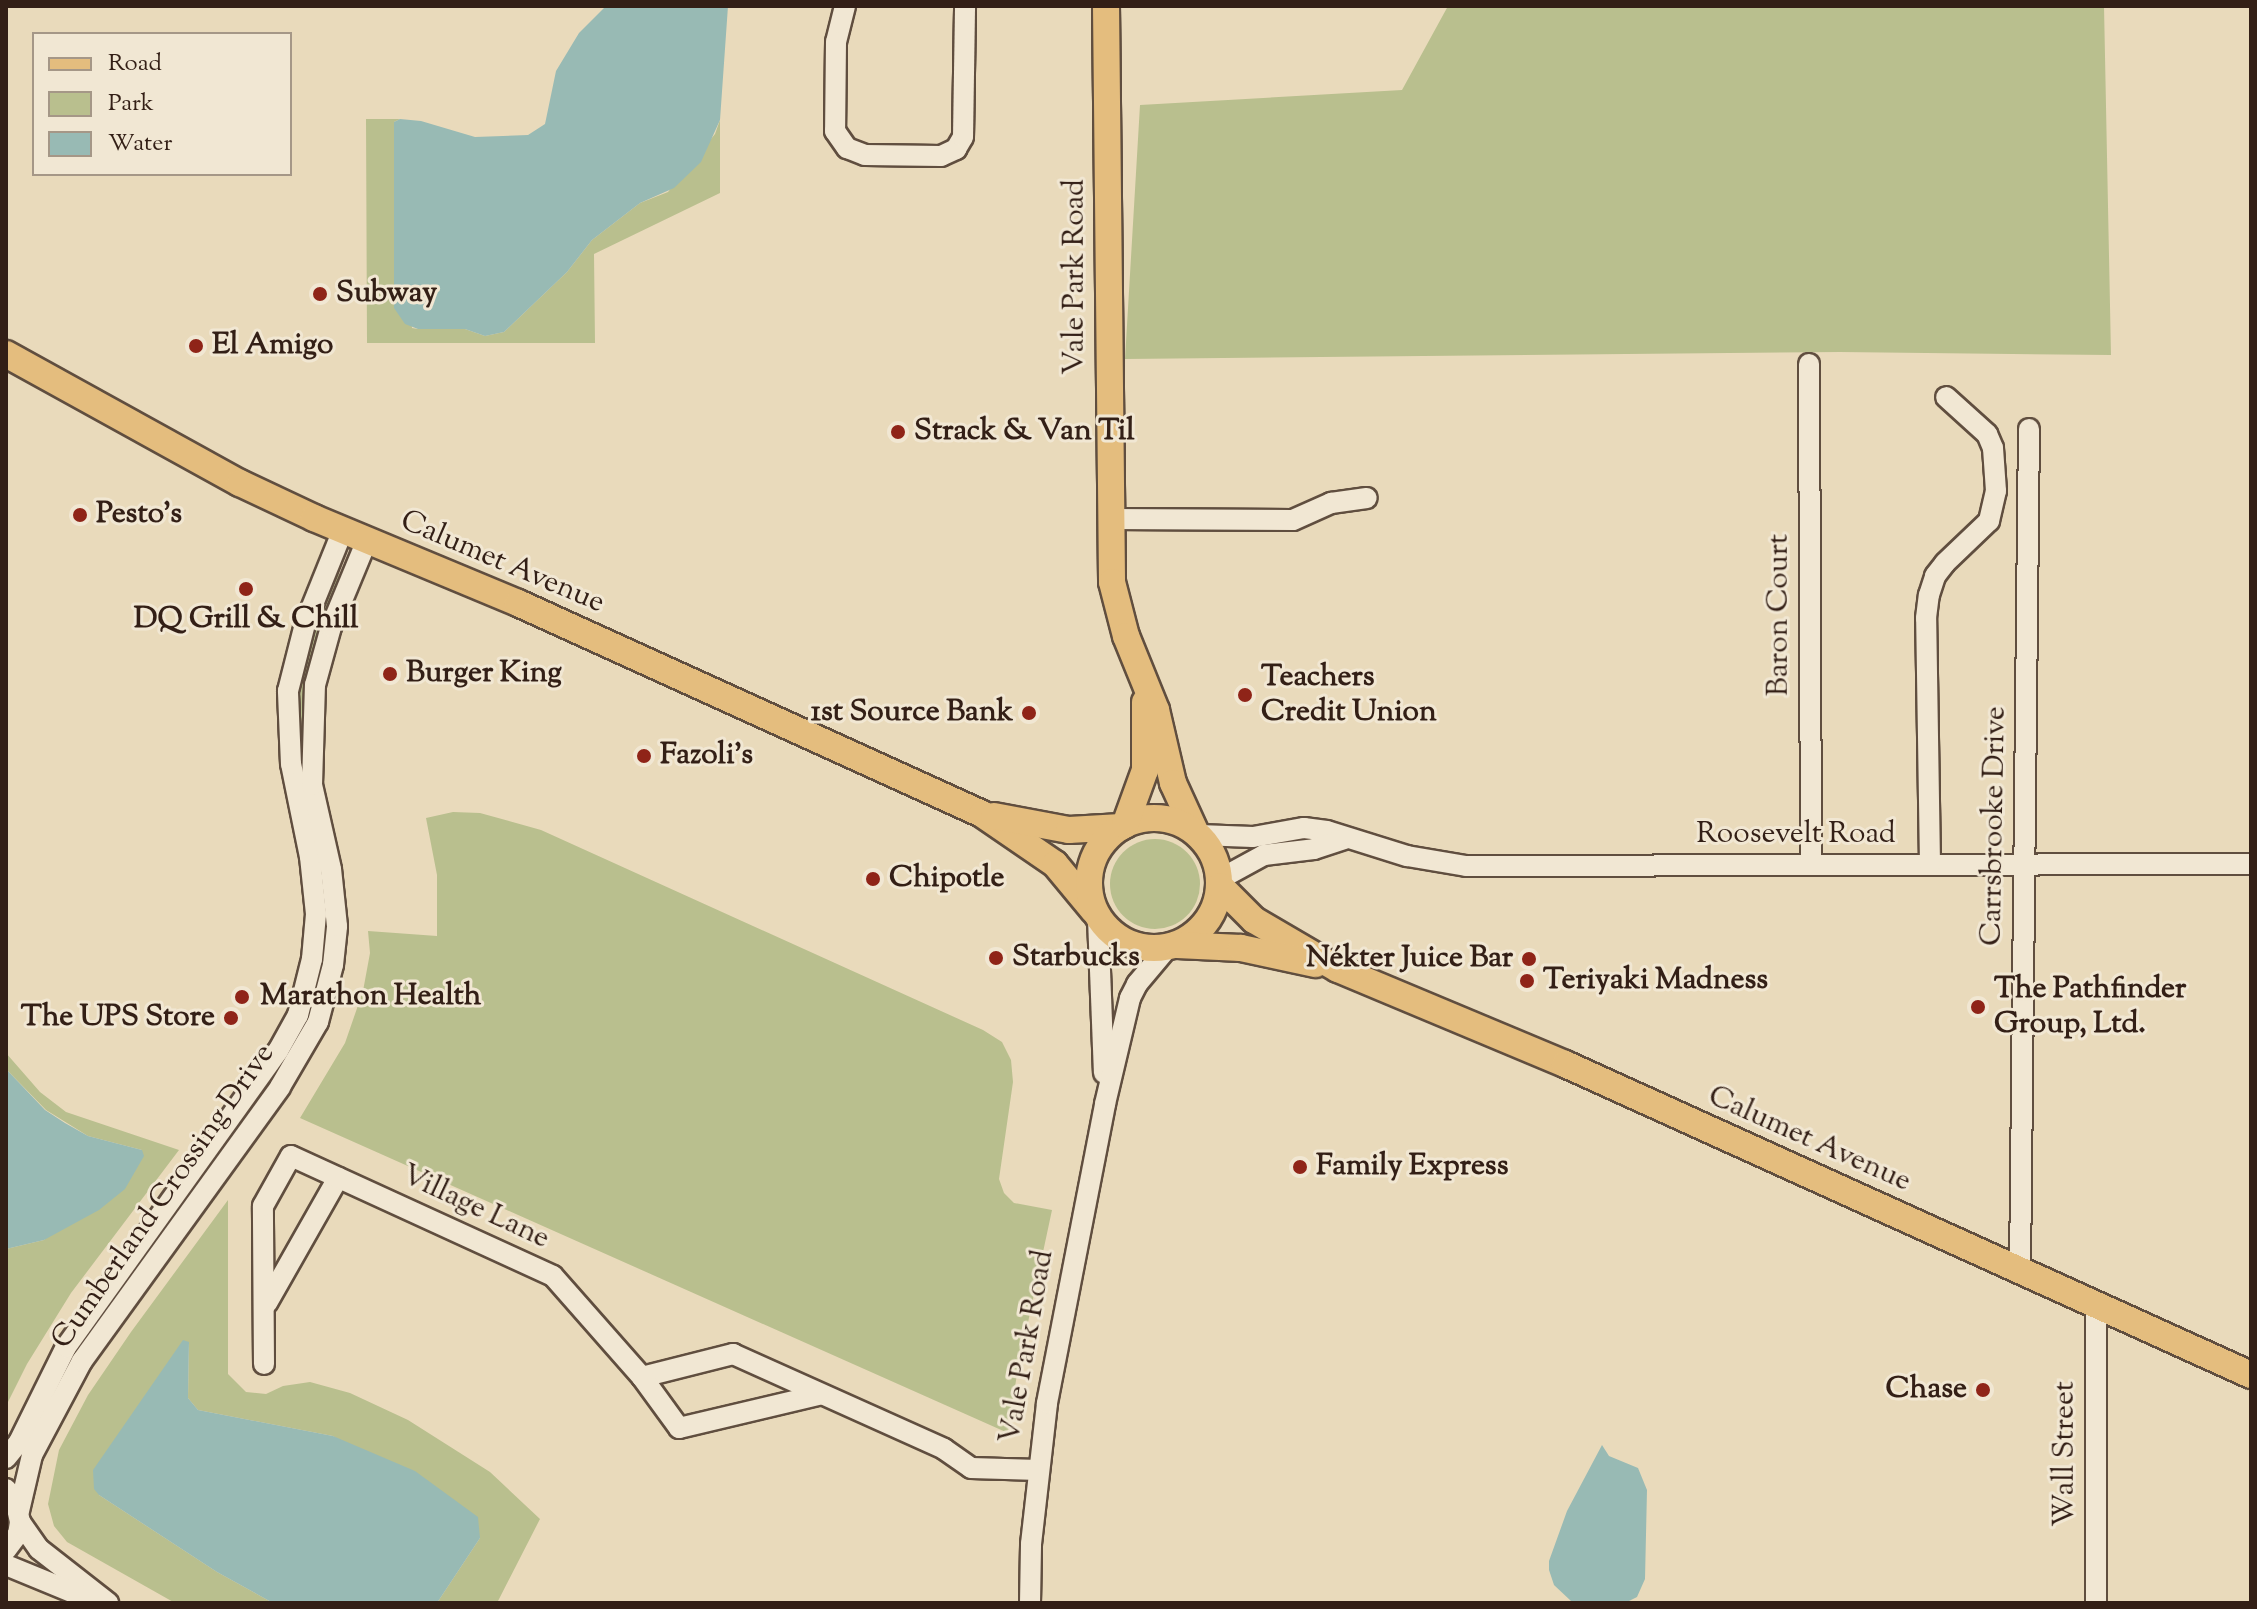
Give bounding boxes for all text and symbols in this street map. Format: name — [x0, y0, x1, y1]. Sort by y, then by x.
legend — [32, 32, 292, 176]
text: Road — [108, 47, 162, 81]
text: Park — [108, 87, 154, 121]
text: Water — [108, 127, 172, 161]
street label: Vale Park Road — [1058, 179, 1094, 375]
place label: Subway — [336, 276, 437, 312]
marker: Subway — [311, 285, 329, 303]
place label: El Amigo — [212, 328, 333, 364]
marker: El Amigo — [187, 337, 205, 355]
place label: Strack & Van Til — [914, 414, 1135, 450]
marker: Strack & Van Til — [889, 423, 907, 441]
place label: Pesto's — [96, 497, 182, 533]
street label: Calumet Avenue — [395, 504, 609, 622]
marker: Pesto's — [71, 506, 89, 524]
street label: Baron Court — [1762, 534, 1798, 696]
marker: DQ Grill & Chill — [237, 580, 255, 598]
place label: DQ Grill & Chill — [134, 602, 358, 638]
place label: Burger King — [406, 656, 562, 692]
place label: Teachers Credit Union — [1261, 660, 1437, 730]
marker: Burger King — [381, 665, 399, 683]
marker: Teachers Credit Union — [1236, 686, 1254, 704]
place label: 1st Source Bank — [811, 695, 1013, 731]
marker: 1st Source Bank — [1020, 704, 1038, 722]
street label: Carrsbrooke Drive — [1975, 706, 2015, 946]
place label: Fazoli's — [660, 738, 753, 774]
marker: Fazoli's — [635, 747, 653, 765]
street label: Roosevelt Road — [1696, 817, 1896, 853]
place label: Chipotle — [889, 861, 1004, 897]
marker: Chipotle — [864, 870, 882, 888]
place label: Starbucks — [1012, 940, 1140, 976]
place label: Nékter Juice Bar — [1306, 941, 1513, 977]
marker: Starbucks — [987, 949, 1005, 967]
marker: Nékter Juice Bar — [1520, 950, 1538, 968]
place label: Teriyaki Madness — [1543, 963, 1768, 999]
marker: Teriyaki Madness — [1518, 972, 1536, 990]
place label: The Pathfinder Group, Ltd. — [1994, 972, 2186, 1042]
place label: Marathon Health — [260, 979, 481, 1015]
marker: Marathon Health — [231, 986, 253, 1008]
marker: The Pathfinder Group, Ltd. — [1969, 998, 1987, 1016]
place label: The UPS Store — [21, 1000, 215, 1036]
marker: The UPS Store — [222, 1009, 240, 1027]
street label: Cumberland Crossing Drive — [45, 1038, 283, 1356]
street label: Calumet Avenue — [1702, 1079, 1916, 1201]
place label: Family Express — [1316, 1149, 1508, 1185]
street label: Village Lane — [395, 1158, 555, 1258]
marker: Family Express — [1291, 1158, 1309, 1176]
street label: Vale Park Road — [993, 1247, 1063, 1447]
place label: Chase — [1886, 1372, 1967, 1408]
marker: Chase — [1974, 1381, 1992, 1399]
street label: Wall Street — [2048, 1381, 2084, 1527]

